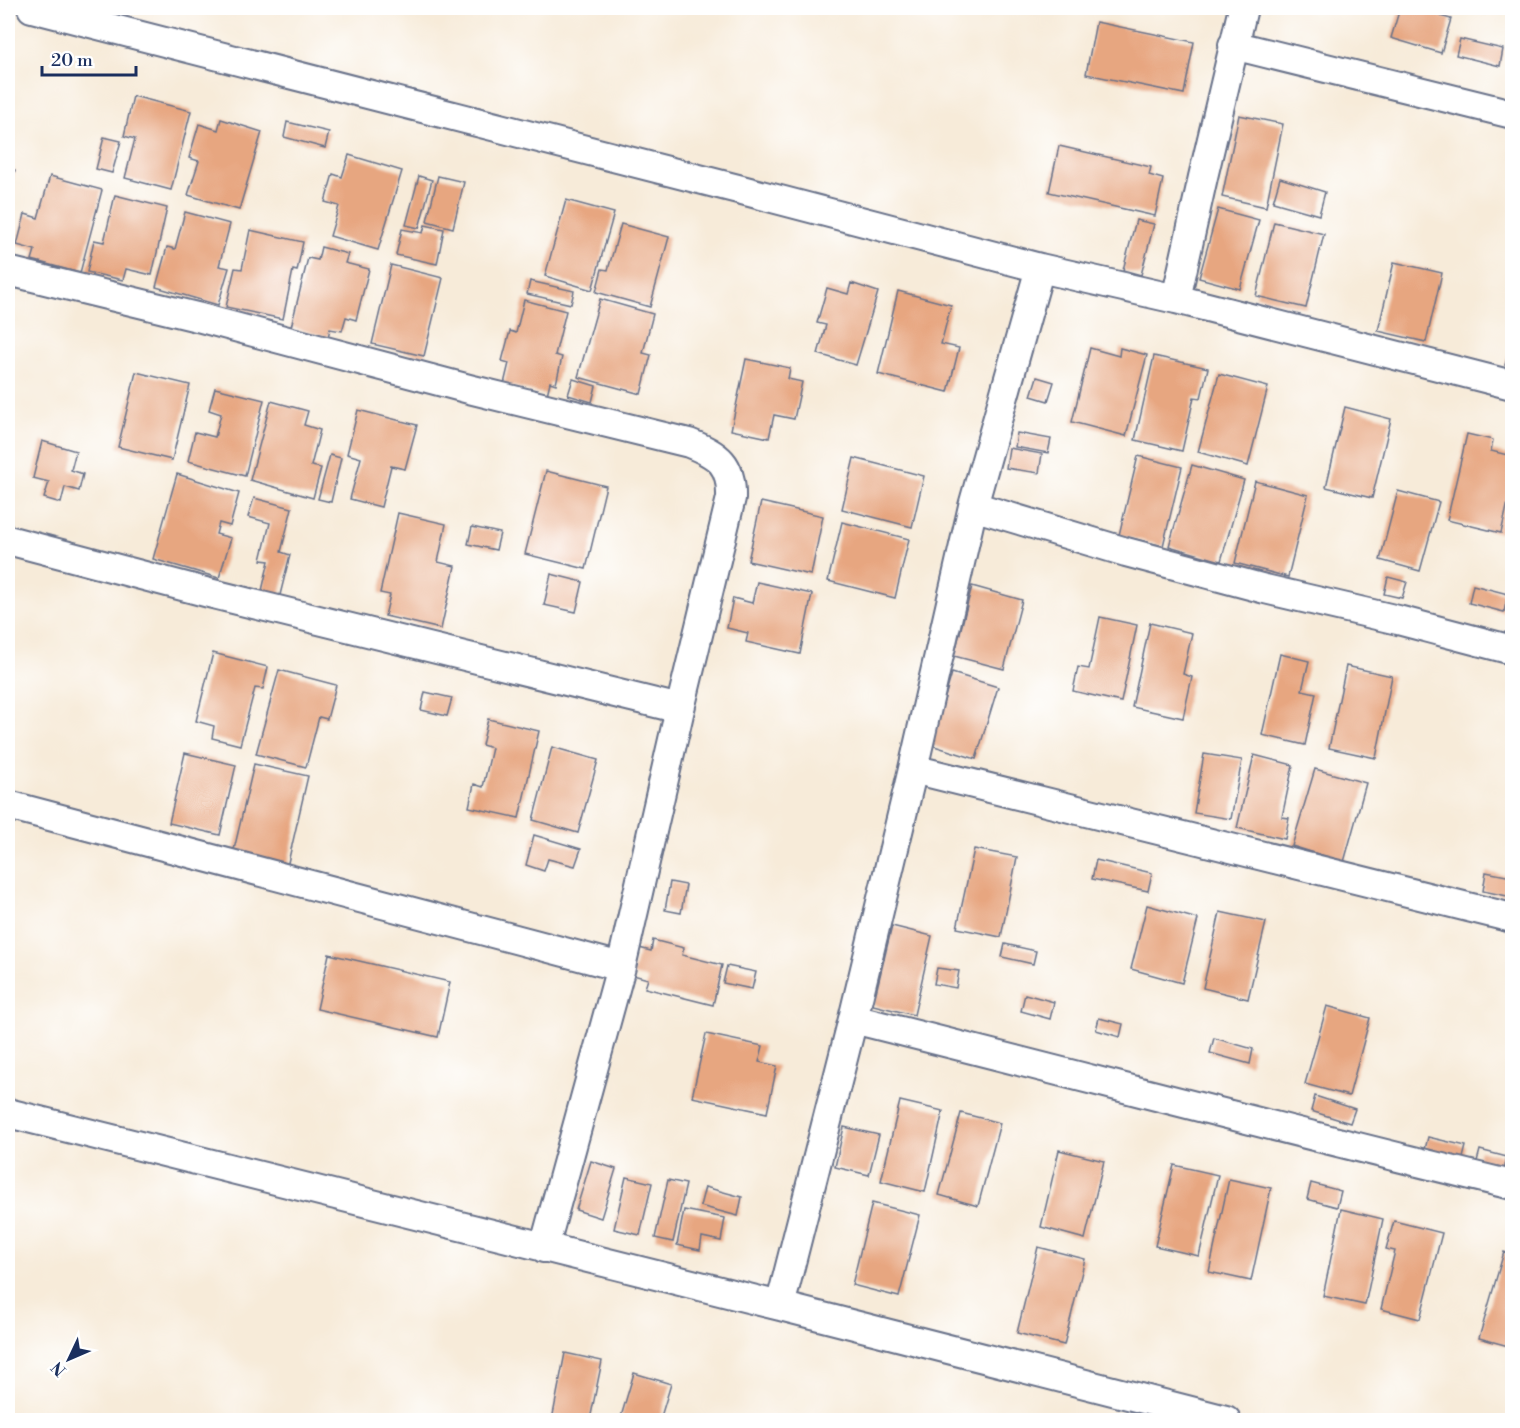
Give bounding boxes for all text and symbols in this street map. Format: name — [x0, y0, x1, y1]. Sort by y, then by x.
scale bar — [42, 39, 136, 77]
text: 20 m — [51, 49, 93, 72]
north arrow — [39, 1329, 99, 1389]
text: N — [47, 1357, 71, 1380]

